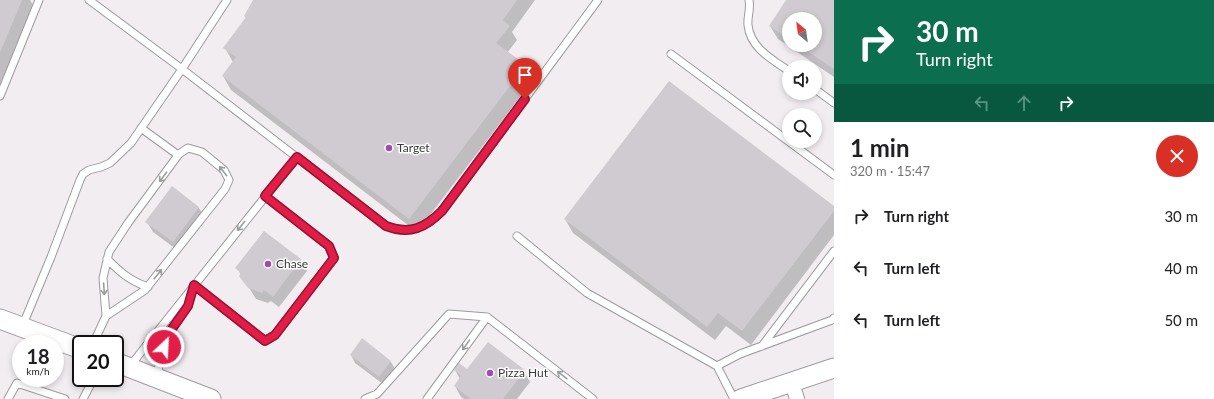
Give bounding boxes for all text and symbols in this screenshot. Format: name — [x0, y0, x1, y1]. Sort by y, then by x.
north arrow — [782, 12, 822, 52]
map controls — [782, 12, 822, 148]
text: 30 m — [916, 14, 979, 48]
icon: right — [850, 16, 902, 68]
text: Turn right — [916, 48, 993, 70]
pin — [508, 58, 542, 99]
button: sound — [782, 60, 822, 100]
icon: arrive — [514, 64, 536, 86]
icon: left — [971, 92, 993, 114]
icon: ahead — [1013, 92, 1035, 114]
icon: right — [1055, 92, 1077, 114]
button: search — [782, 108, 822, 148]
text: 1 min — [850, 133, 910, 162]
button: close — [1156, 135, 1198, 177]
place label: Target — [397, 140, 430, 155]
marker: Target — [384, 143, 394, 153]
text: 320 m · 15:47 — [850, 163, 930, 179]
one-way arrow — [219, 165, 227, 176]
one-way arrow — [159, 171, 167, 182]
icon: right — [850, 205, 872, 227]
text: Turn right — [884, 207, 949, 225]
text: 30 m — [1164, 207, 1198, 225]
one-way arrow — [237, 221, 245, 232]
place label: Chase — [276, 256, 308, 271]
icon: left — [850, 257, 872, 279]
marker: Chase — [263, 259, 273, 269]
text: Turn left — [884, 259, 940, 277]
text: 40 m — [1164, 259, 1198, 277]
one-way arrow — [153, 269, 162, 280]
one-way arrow — [100, 282, 107, 295]
icon: left — [850, 309, 872, 331]
text: Turn left — [884, 311, 940, 329]
text: 50 m — [1164, 311, 1198, 329]
position arrow — [143, 326, 185, 368]
speed limit sign: 20 — [72, 335, 124, 387]
one-way arrow — [462, 340, 470, 351]
text: 18 — [26, 344, 50, 368]
text: km/h — [26, 365, 50, 377]
place label: Pizza Hut — [498, 365, 549, 380]
marker: Pizza Hut — [485, 368, 495, 378]
one-way arrow — [557, 371, 568, 379]

